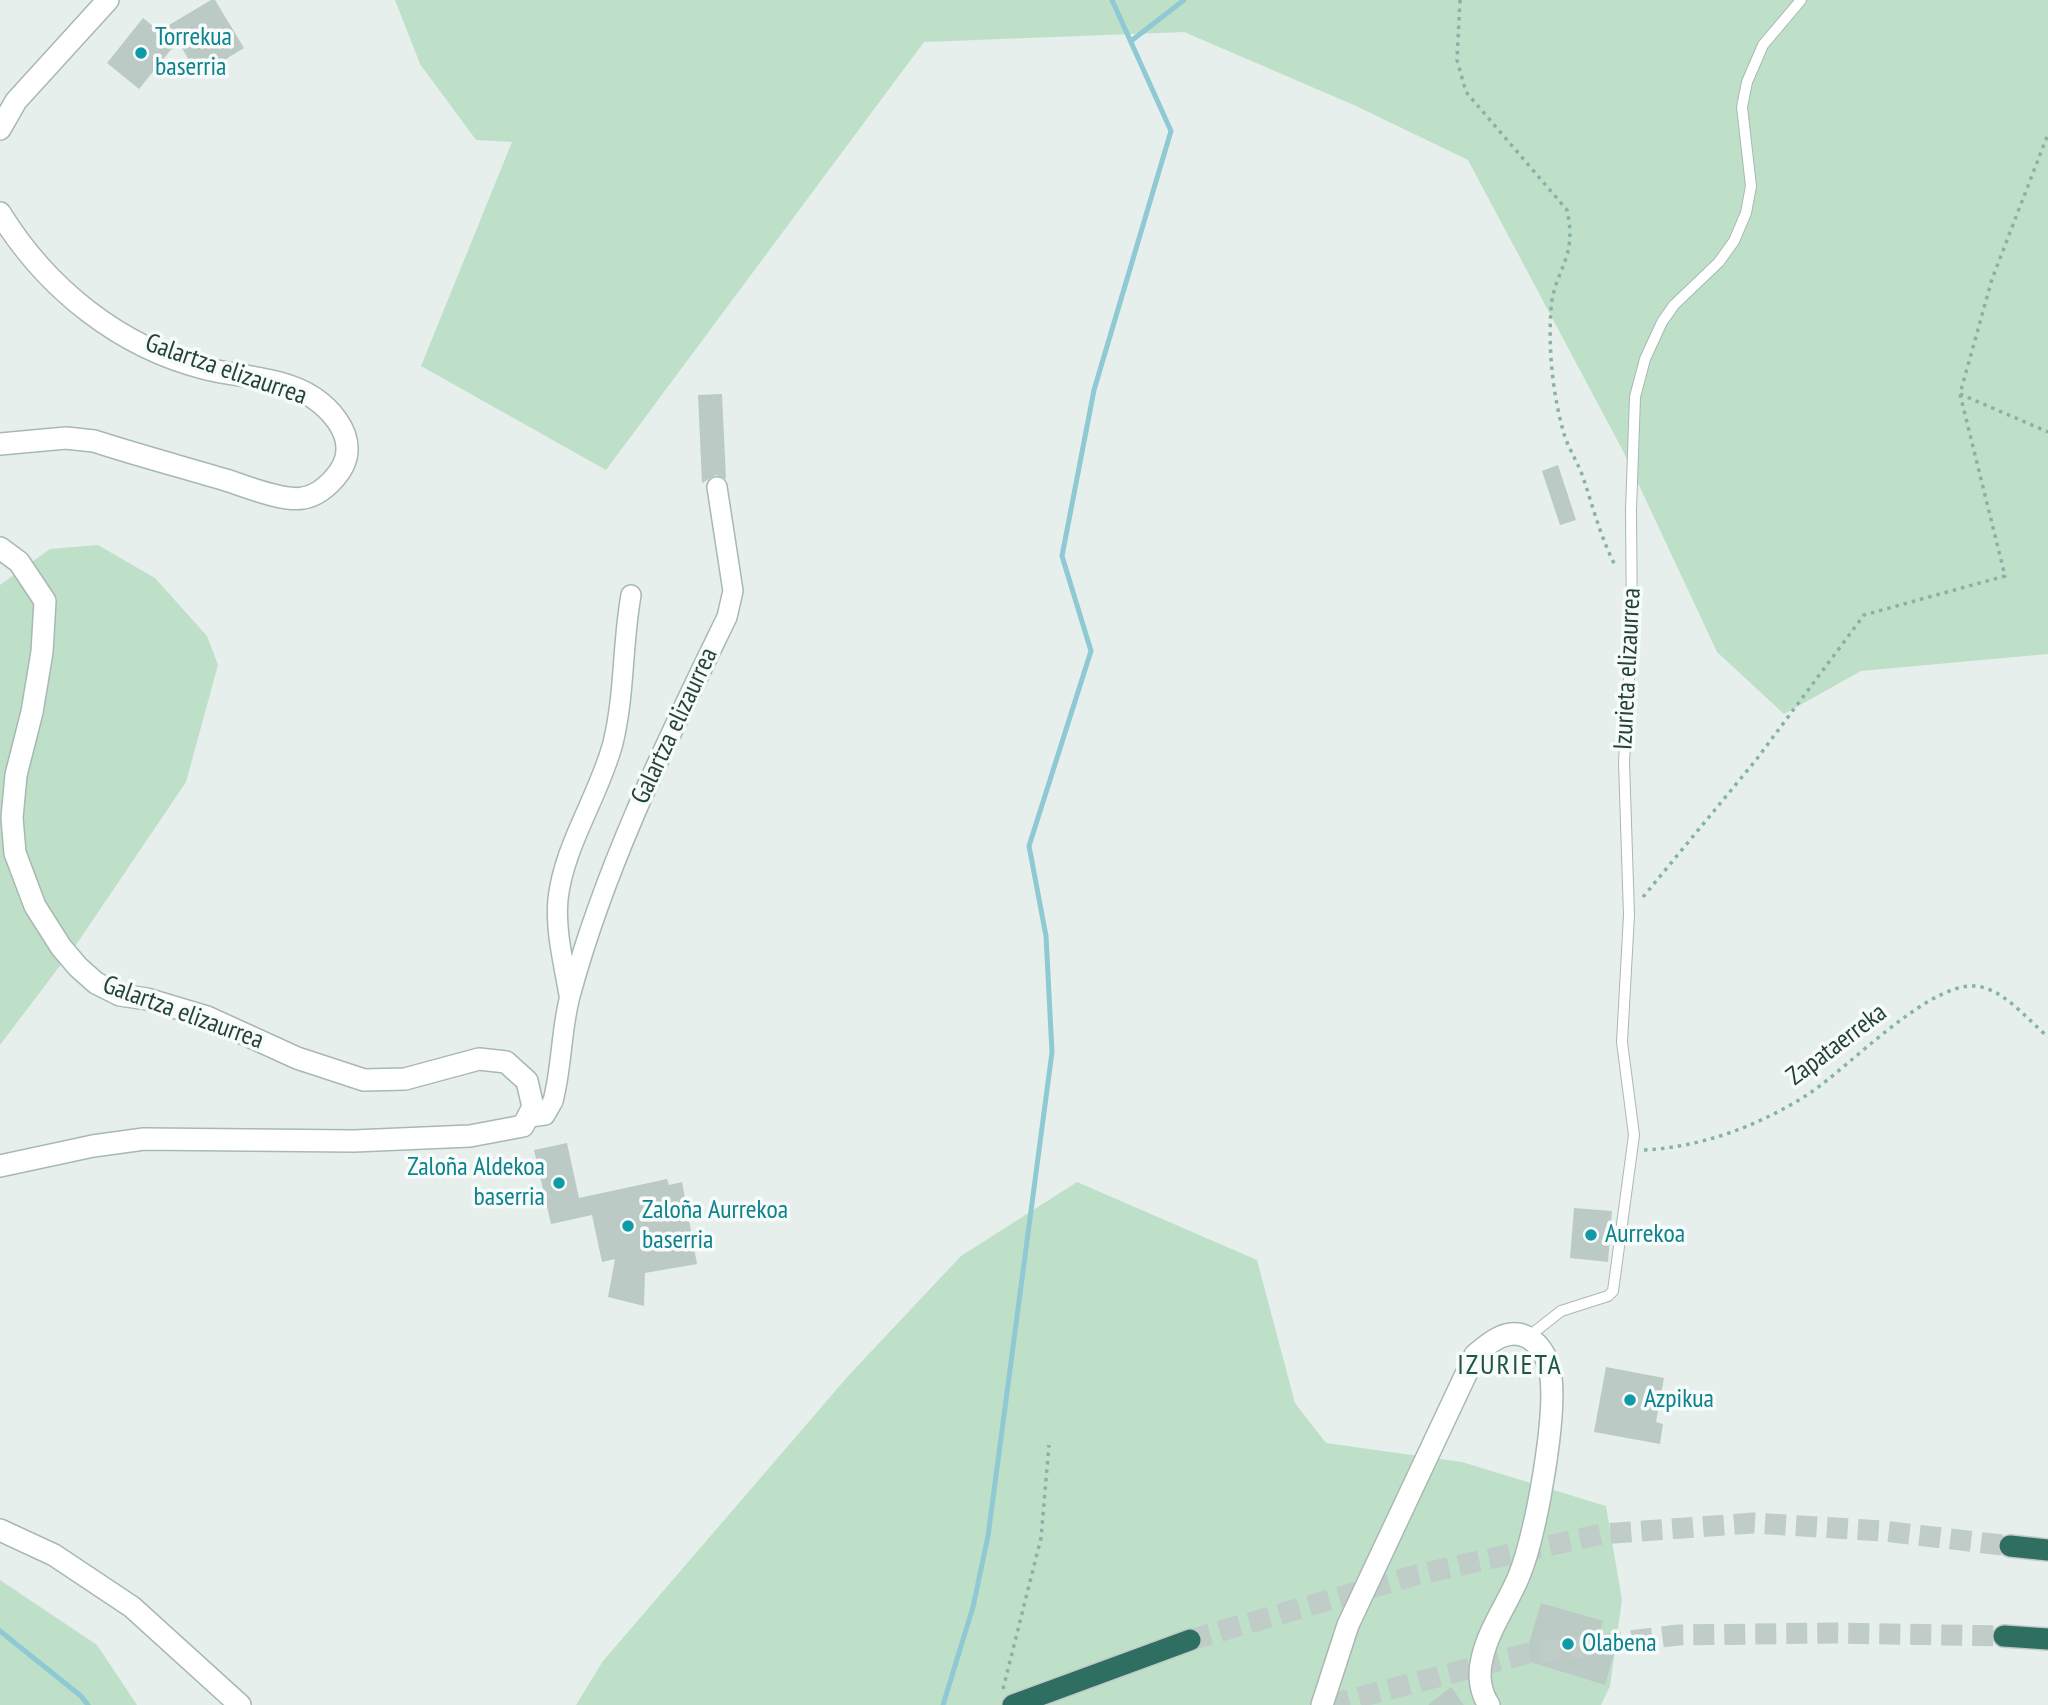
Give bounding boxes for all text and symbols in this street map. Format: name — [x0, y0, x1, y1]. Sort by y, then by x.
place label: Torrekua baserria — [155, 22, 232, 84]
marker: Torrekua baserria — [133, 45, 149, 61]
street label: Galartza elizaurrea — [141, 328, 311, 412]
street label: Izurieta elizaurrea — [1608, 587, 1648, 751]
street label: Galartza elizaurrea — [625, 643, 725, 809]
street label: Galartza elizaurrea — [98, 969, 268, 1057]
street label: Zapataerreka — [1781, 997, 1893, 1093]
place label: Zaloña Aldekoa baserria — [407, 1152, 545, 1214]
marker: Zaloña Aldekoa baserria — [551, 1175, 567, 1191]
place label: Zaloña Aurrekoa baserria — [642, 1195, 788, 1256]
marker: Zaloña Aurrekoa baserria — [620, 1218, 636, 1234]
place label: Aurrekoa — [1605, 1219, 1685, 1251]
marker: Aurrekoa — [1583, 1227, 1599, 1243]
district label: IZURIETA — [1458, 1349, 1562, 1383]
place label: Azpikua — [1644, 1384, 1714, 1416]
marker: Azpikua — [1622, 1392, 1638, 1408]
place label: Olabena — [1582, 1628, 1657, 1660]
marker: Olabena — [1560, 1636, 1576, 1652]

